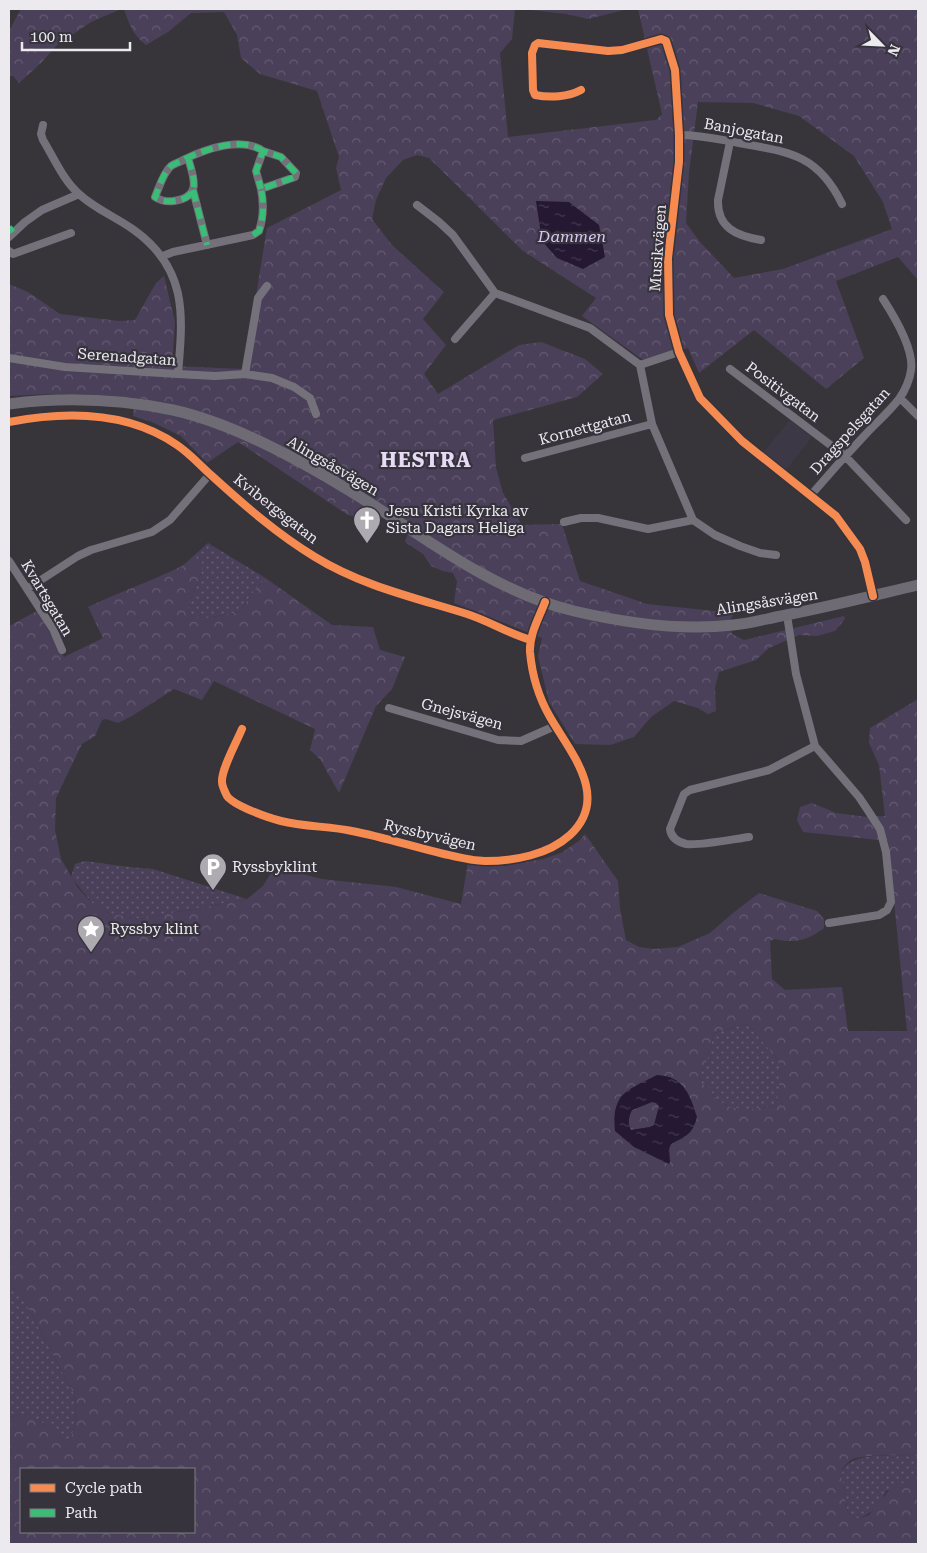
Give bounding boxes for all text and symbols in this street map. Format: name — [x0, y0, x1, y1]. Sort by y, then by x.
scale bar — [22, 20, 130, 52]
north arrow — [857, 20, 907, 70]
text: 100 m — [30, 28, 73, 46]
text: N — [884, 42, 903, 59]
street label: Banjogatan — [703, 114, 786, 148]
street label: Musikvägen — [646, 203, 670, 292]
water label: Dammen — [537, 227, 606, 246]
street label: Serenadgatan — [77, 345, 177, 369]
street label: Positivgatan — [742, 358, 824, 426]
street label: Dragspelsgatan — [806, 384, 894, 478]
street label: Kornettgatan — [537, 407, 633, 449]
street label: Alingsåsvägen — [284, 432, 382, 500]
district label: HESTRA — [380, 448, 472, 472]
street label: Kvibergsgatan — [230, 470, 322, 548]
place label: Jesu Kristi Kyrka av Sista Dagars Heliga — [386, 502, 529, 537]
church icon: Jesu Kristi Kyrka av Sista Dagars Heliga — [352, 505, 382, 544]
street label: Kvartsgatan — [17, 557, 77, 640]
street label: Alingsåsvägen — [715, 585, 820, 619]
street label: Gnejsvägen — [419, 694, 505, 734]
street label: Ryssbyvägen — [382, 816, 478, 854]
parking icon: Ryssbyklint — [198, 852, 228, 891]
place label: Ryssbyklint — [232, 858, 317, 876]
place icon: Ryssby klint — [76, 914, 106, 953]
place label: Ryssby klint — [110, 920, 199, 938]
legend — [20, 1468, 195, 1533]
text: Cycle path — [65, 1479, 143, 1497]
text: Path — [65, 1504, 98, 1522]

